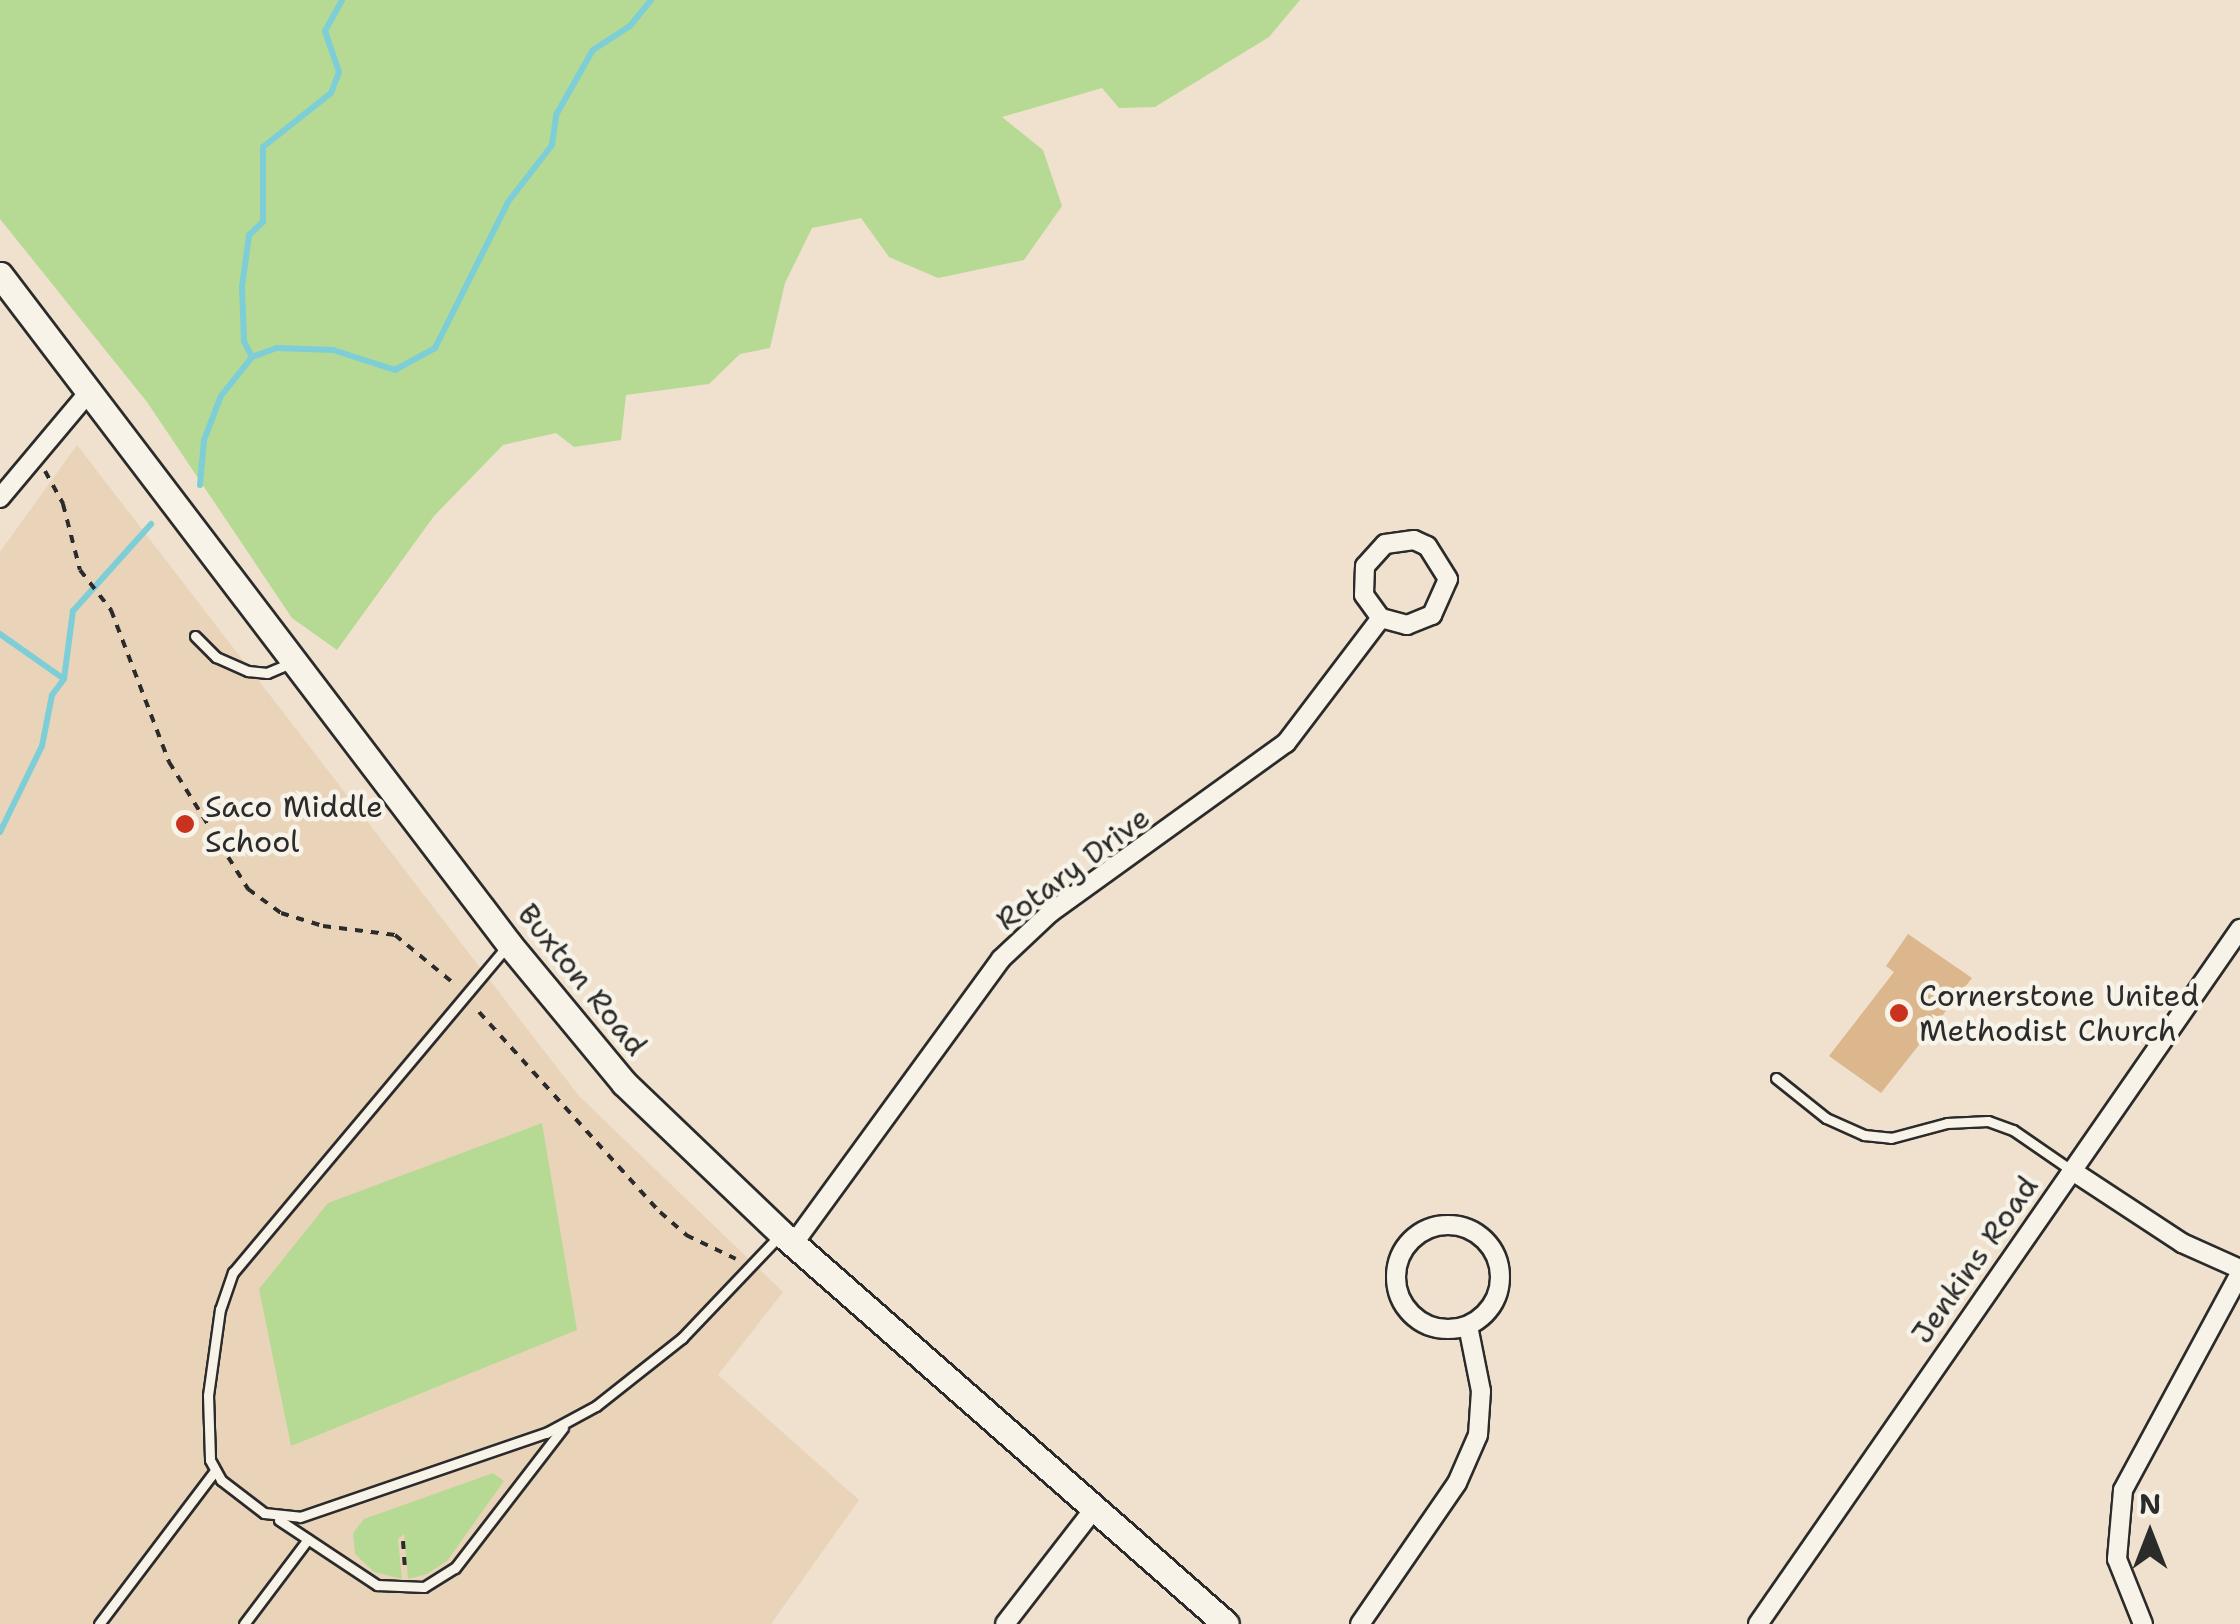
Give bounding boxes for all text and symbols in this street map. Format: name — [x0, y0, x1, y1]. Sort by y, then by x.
place label: Saco Middle School — [205, 789, 383, 860]
street label: Rotary Drive — [989, 800, 1157, 938]
marker: Saco Middle School — [174, 813, 196, 835]
street label: Buxton Road — [510, 897, 654, 1063]
place label: Cornerstone United Methodist Church — [1919, 978, 2199, 1048]
marker: Cornerstone United Methodist Church — [1888, 1002, 1910, 1024]
street label: Jenkins Road — [1904, 1169, 2046, 1351]
north arrow — [2100, 1484, 2200, 1584]
text: N — [2139, 1485, 2161, 1523]

